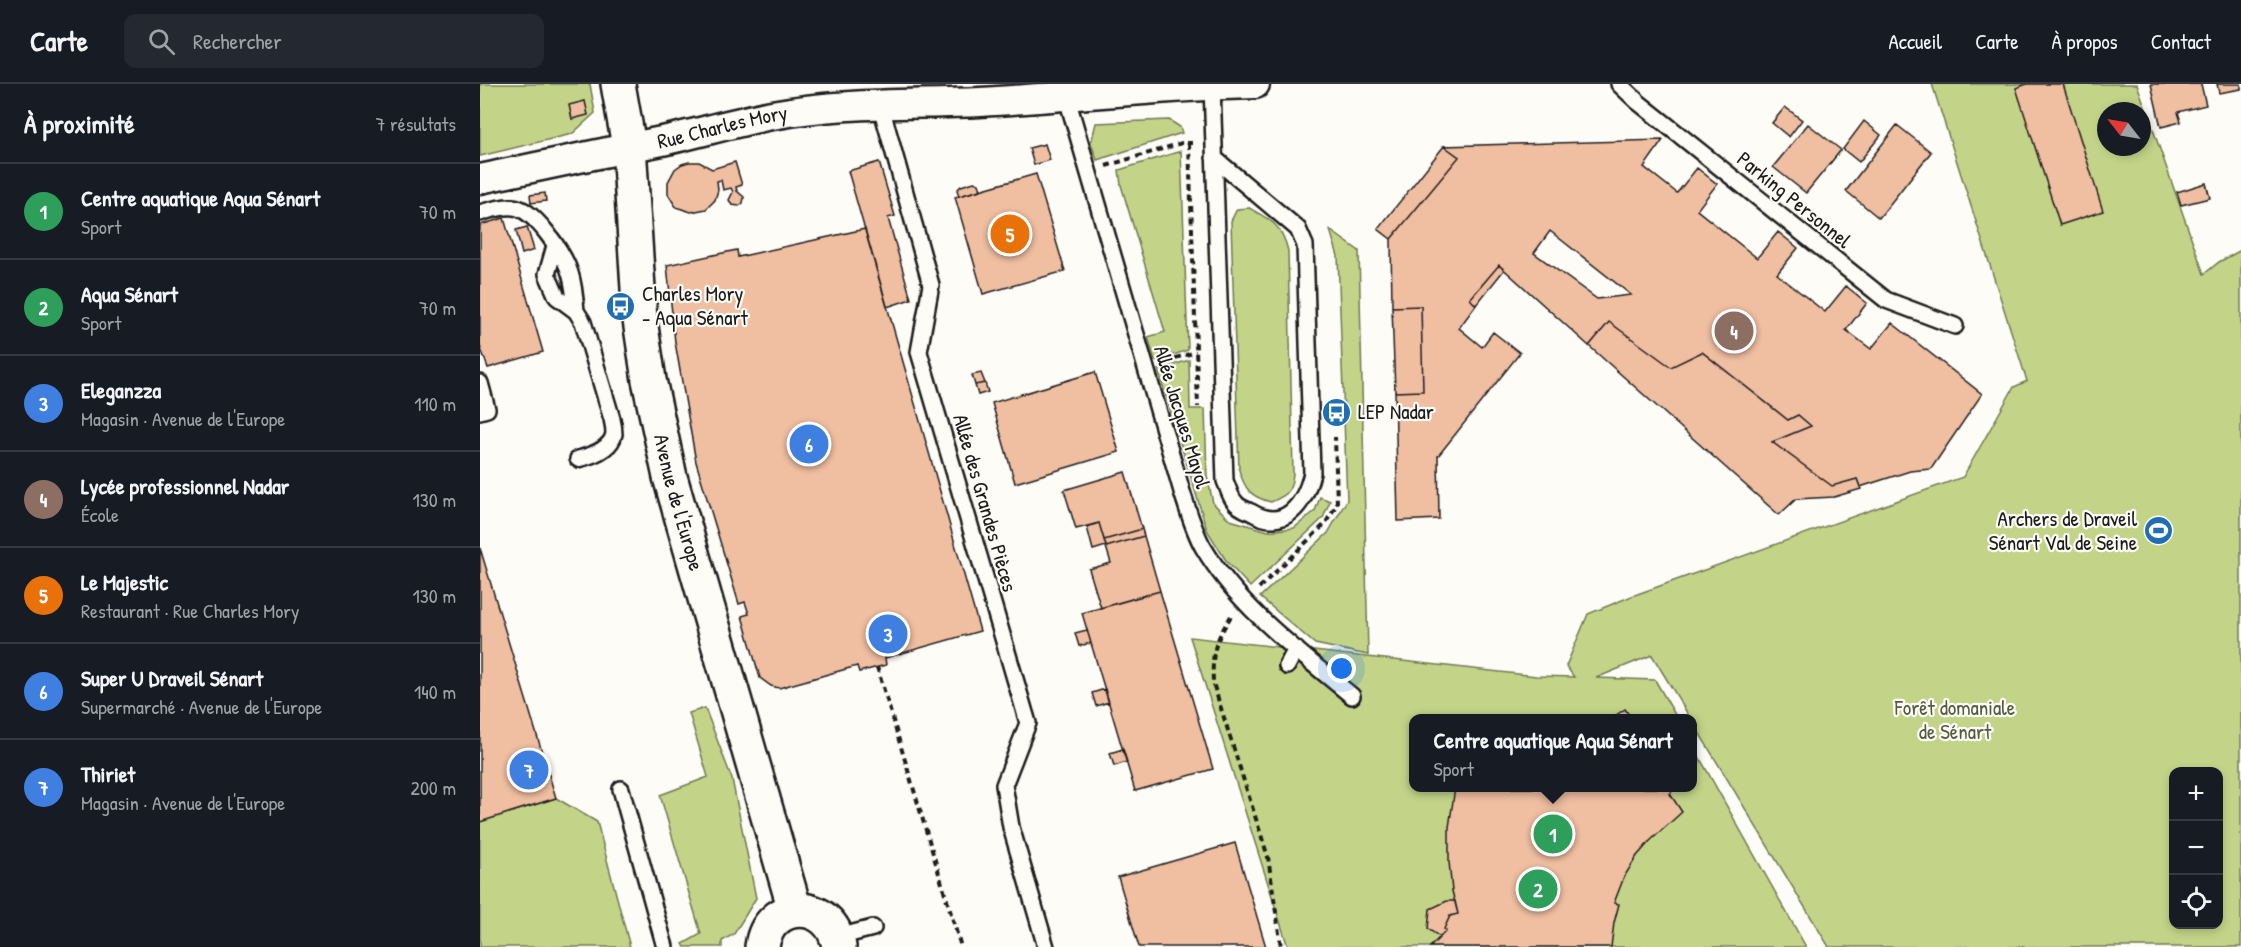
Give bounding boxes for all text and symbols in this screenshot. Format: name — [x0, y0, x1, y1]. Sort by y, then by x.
search box — [124, 14, 544, 68]
text: Carte — [30, 22, 88, 60]
icon: search — [145, 25, 178, 58]
text: Rechercher — [193, 26, 282, 56]
text: Accueil — [1889, 27, 1942, 56]
text: Carte — [1975, 27, 2019, 56]
text: À propos — [2052, 27, 2118, 56]
text: Contact — [2151, 27, 2211, 56]
street label: Rue Charles Mory — [655, 98, 790, 156]
north arrow — [2097, 102, 2151, 156]
text: À proximité — [24, 106, 135, 141]
text: 7 résultats — [376, 110, 456, 137]
street label: Parking Personnel — [1731, 144, 1858, 255]
text: Centre aquatique Aqua Sénart — [81, 183, 320, 213]
text: 1 — [40, 198, 47, 225]
text: 70 m — [419, 198, 456, 225]
pin: 5 — [990, 212, 1030, 256]
text: Sport — [81, 213, 121, 240]
text: Aqua Sénart — [81, 279, 178, 309]
place label: Charles Mory - Aqua Sénart — [642, 279, 749, 332]
bus stop icon: Charles Mory - Aqua Sénart — [605, 290, 637, 322]
text: 2 — [39, 294, 48, 321]
text: 70 m — [419, 294, 456, 321]
pin: 4 — [1714, 308, 1754, 354]
text: Sport — [81, 309, 121, 336]
street label: Allée Jacques Mayol — [1147, 342, 1218, 492]
text: Eleganzza — [81, 375, 161, 405]
text: 3 — [39, 390, 48, 417]
text: 110 m — [414, 390, 456, 417]
bus stop icon: LEP Nadar — [1321, 396, 1353, 428]
place label: LEP Nadar — [1358, 397, 1434, 426]
text: Magasin · Avenue de l'Europe — [81, 405, 285, 432]
street label: Allée des Grandes Pièces — [946, 411, 1025, 595]
pin: 6 — [790, 422, 828, 466]
street label: Avenue de l'Europe — [647, 431, 711, 574]
text: Lycée professionnel Nadar — [81, 471, 289, 501]
text: 4 — [40, 486, 47, 513]
text: 130 m — [413, 486, 456, 513]
text: École — [81, 501, 119, 528]
place label: Archers de Draveil Sénart Val de Seine — [1989, 504, 2137, 557]
sports icon: Archers de Draveil Sénart Val de Seine — [2142, 515, 2174, 547]
text: Le Majestic — [81, 567, 168, 597]
text: 5 — [39, 582, 48, 609]
text: 130 m — [413, 582, 456, 609]
text: Restaurant · Rue Charles Mory — [81, 597, 299, 624]
pin: 3 — [868, 612, 908, 656]
your location — [1327, 654, 1356, 683]
text: Super U Draveil Sénart — [81, 663, 263, 693]
text: 6 — [40, 678, 47, 705]
text: 140 m — [414, 678, 456, 705]
text: Supermarché · Avenue de l'Europe — [81, 693, 322, 720]
park label: Forêt domaniale de Sénart — [1894, 693, 2015, 746]
popup — [1409, 714, 1697, 792]
text: Centre aquatique Aqua Sénart — [1433, 725, 1673, 755]
pin: 7 — [509, 748, 548, 792]
text: Sport — [1433, 755, 1474, 782]
text: Thiriet — [81, 759, 135, 789]
map controls — [2169, 767, 2223, 929]
button: + — [2169, 767, 2223, 821]
text: 7 — [39, 774, 48, 801]
text: 200 m — [411, 774, 456, 801]
text: Magasin · Avenue de l'Europe — [81, 789, 285, 816]
pin: 1 — [1534, 812, 1572, 856]
button: − — [2169, 821, 2223, 875]
pin: 2 — [1518, 866, 1558, 912]
button: locate — [2169, 875, 2223, 929]

